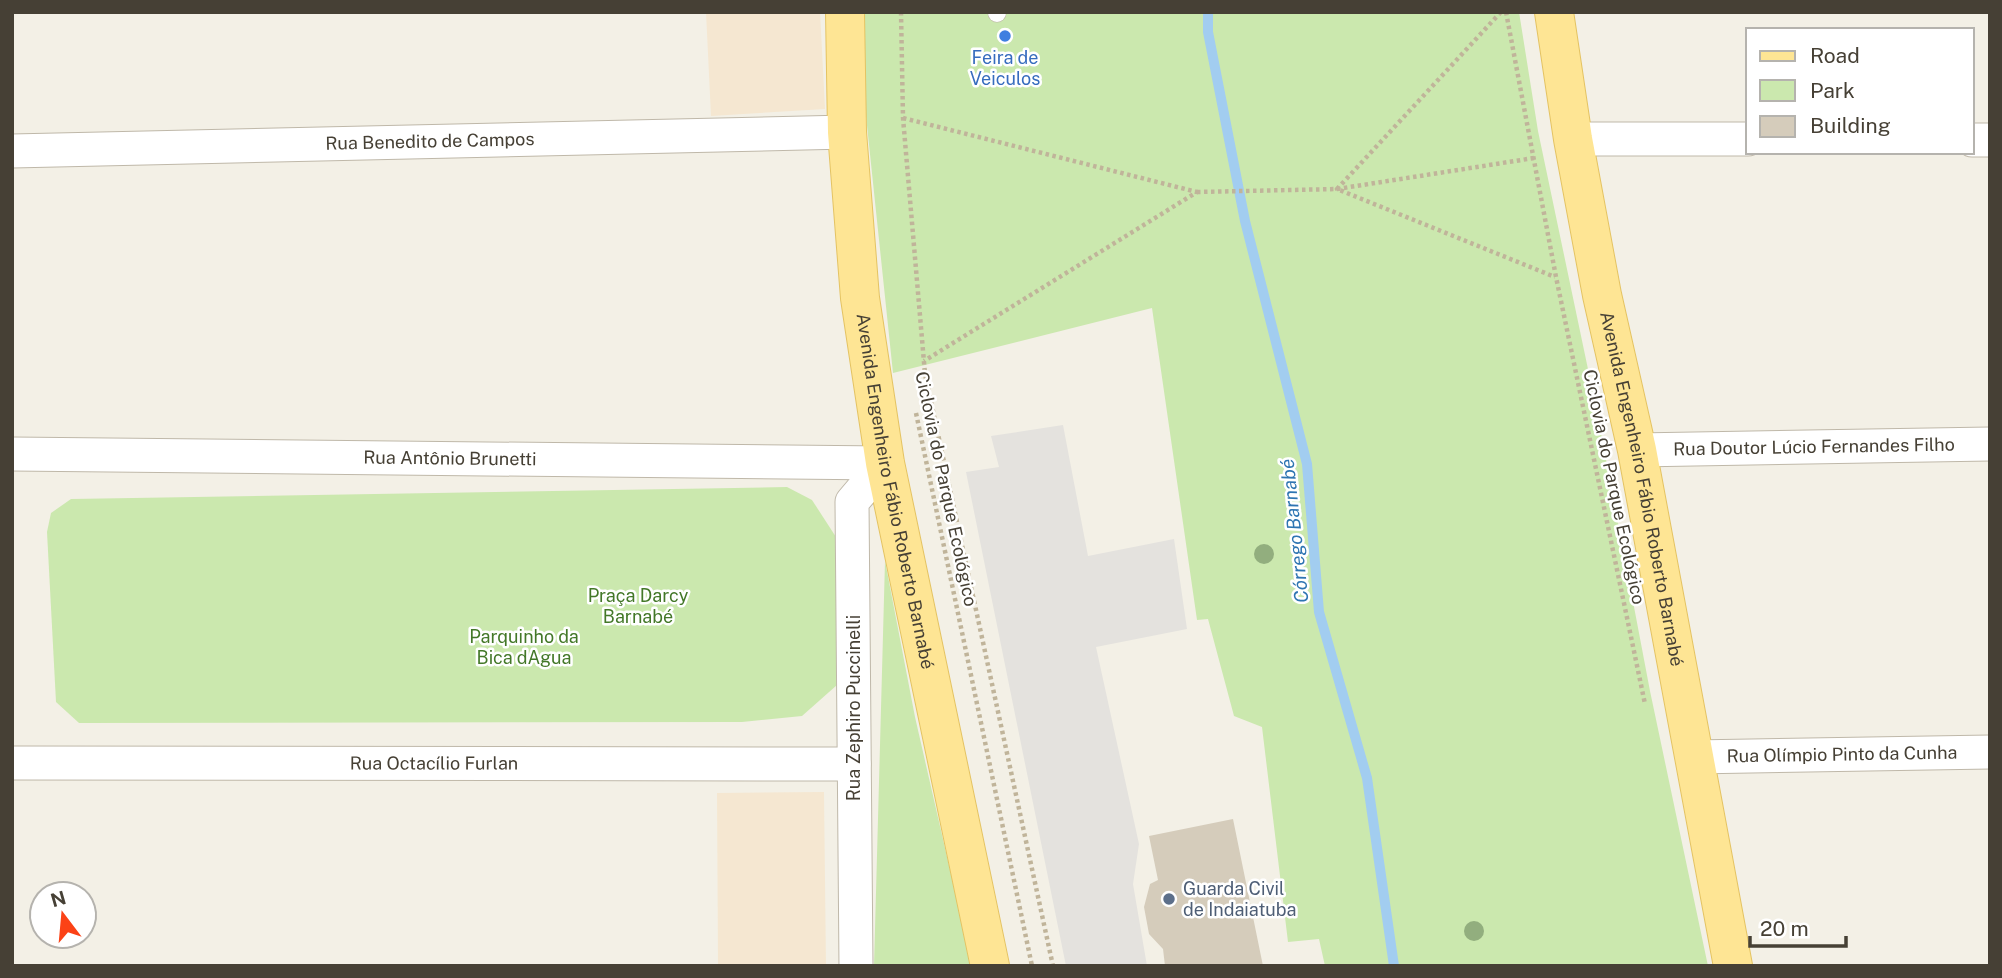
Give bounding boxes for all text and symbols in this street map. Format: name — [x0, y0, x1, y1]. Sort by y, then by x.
marker: Feira de Veiculos — [997, 28, 1013, 44]
legend — [1746, 28, 1974, 154]
text: Road — [1810, 43, 1860, 68]
place label: Feira de Veiculos — [970, 47, 1040, 89]
text: Park — [1810, 78, 1855, 103]
text: Building — [1810, 113, 1891, 138]
street label: Rua Benedito de Campos — [325, 128, 535, 154]
street label: Avenida Engenheiro Fábio Roberto Barnabé — [1596, 309, 1688, 668]
street label: Avenida Engenheiro Fábio Roberto Barnabé — [852, 312, 939, 671]
street label: Ciclovia do Parque Ecológico — [1579, 367, 1650, 606]
street label: Ciclovia do Parque Ecológico — [911, 369, 982, 608]
street label: Rua Doutor Lúcio Fernandes Filho — [1673, 434, 1955, 459]
street label: Rua Antônio Brunetti — [363, 447, 537, 469]
water label: Córrego Barnabé — [1275, 458, 1313, 604]
park label: Praça Darcy Barnabé — [588, 585, 689, 627]
street label: Rua Zephiro Puccinelli — [843, 615, 864, 801]
park label: Parquinho da Bica dAgua — [469, 626, 579, 668]
street label: Rua Olímpio Pinto da Cunha — [1726, 742, 1958, 766]
street label: Rua Octacílio Furlan — [350, 752, 518, 774]
place label: Guarda Civil de Indaiatuba — [1183, 878, 1296, 920]
north arrow — [28, 880, 98, 950]
text: N — [48, 886, 68, 911]
marker: Guarda Civil de Indaiatuba — [1161, 891, 1177, 907]
scale bar — [1750, 904, 1846, 948]
text: 20 m — [1760, 916, 1809, 941]

